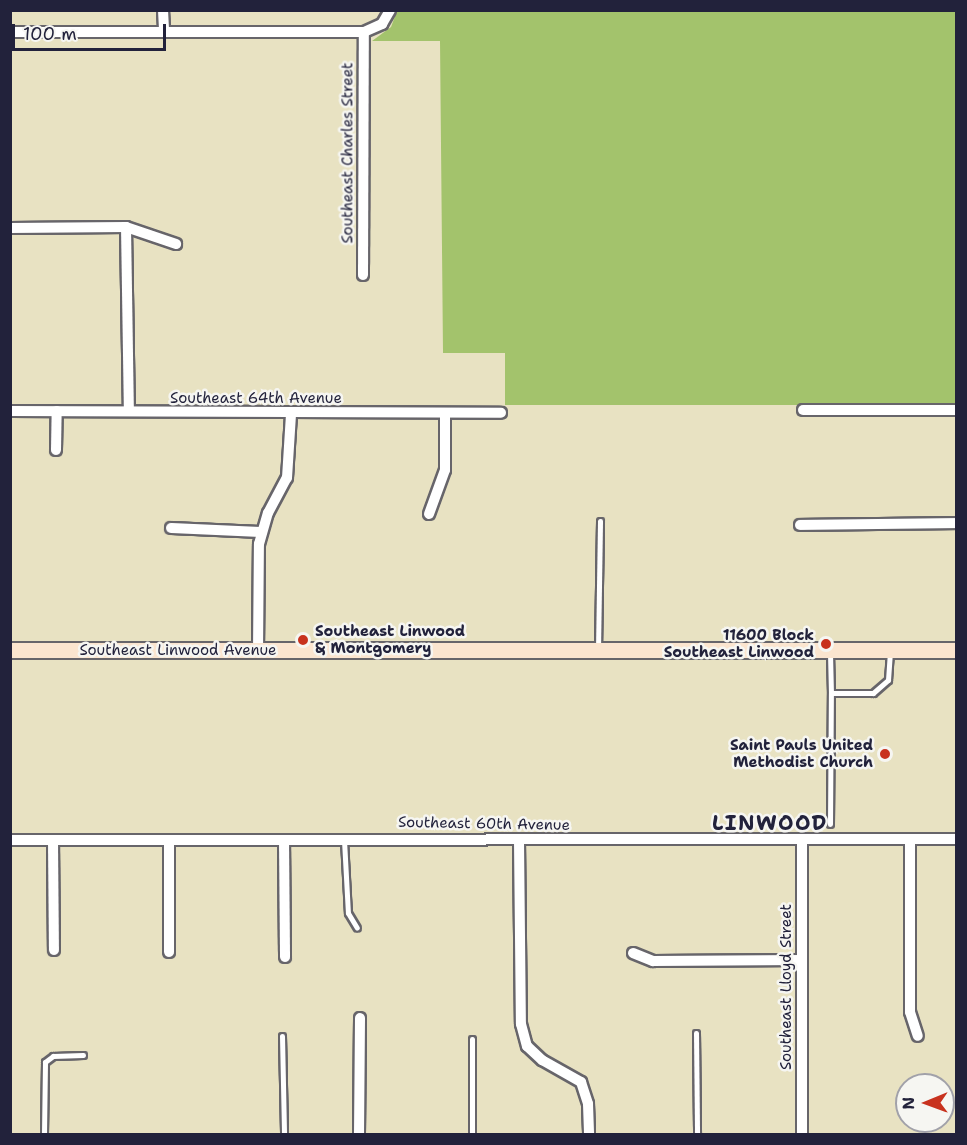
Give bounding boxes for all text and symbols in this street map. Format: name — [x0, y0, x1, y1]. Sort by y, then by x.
scale bar — [15, 12, 170, 50]
text: 100 m — [23, 22, 77, 46]
street label: Southeast Charles Street — [339, 62, 357, 244]
street label: Southeast 64th Avenue — [170, 390, 342, 408]
place label: Southeast Linwood & Montgomery — [315, 622, 465, 657]
place label: 11600 Block Southeast Linwood — [664, 626, 814, 661]
marker: Southeast Linwood & Montgomery — [296, 633, 310, 647]
marker: 11600 Block Southeast Linwood — [819, 637, 833, 651]
street label: Southeast Linwood Avenue — [79, 642, 277, 660]
place label: Saint Pauls United Methodist Church — [730, 736, 873, 771]
marker: Saint Pauls United Methodist Church — [878, 747, 892, 761]
district label: LINWOOD — [712, 810, 828, 836]
street label: Southeast 60th Avenue — [398, 813, 570, 835]
street label: Southeast Lloyd Street — [778, 904, 796, 1070]
north arrow — [895, 1073, 955, 1133]
text: N — [898, 1097, 919, 1110]

